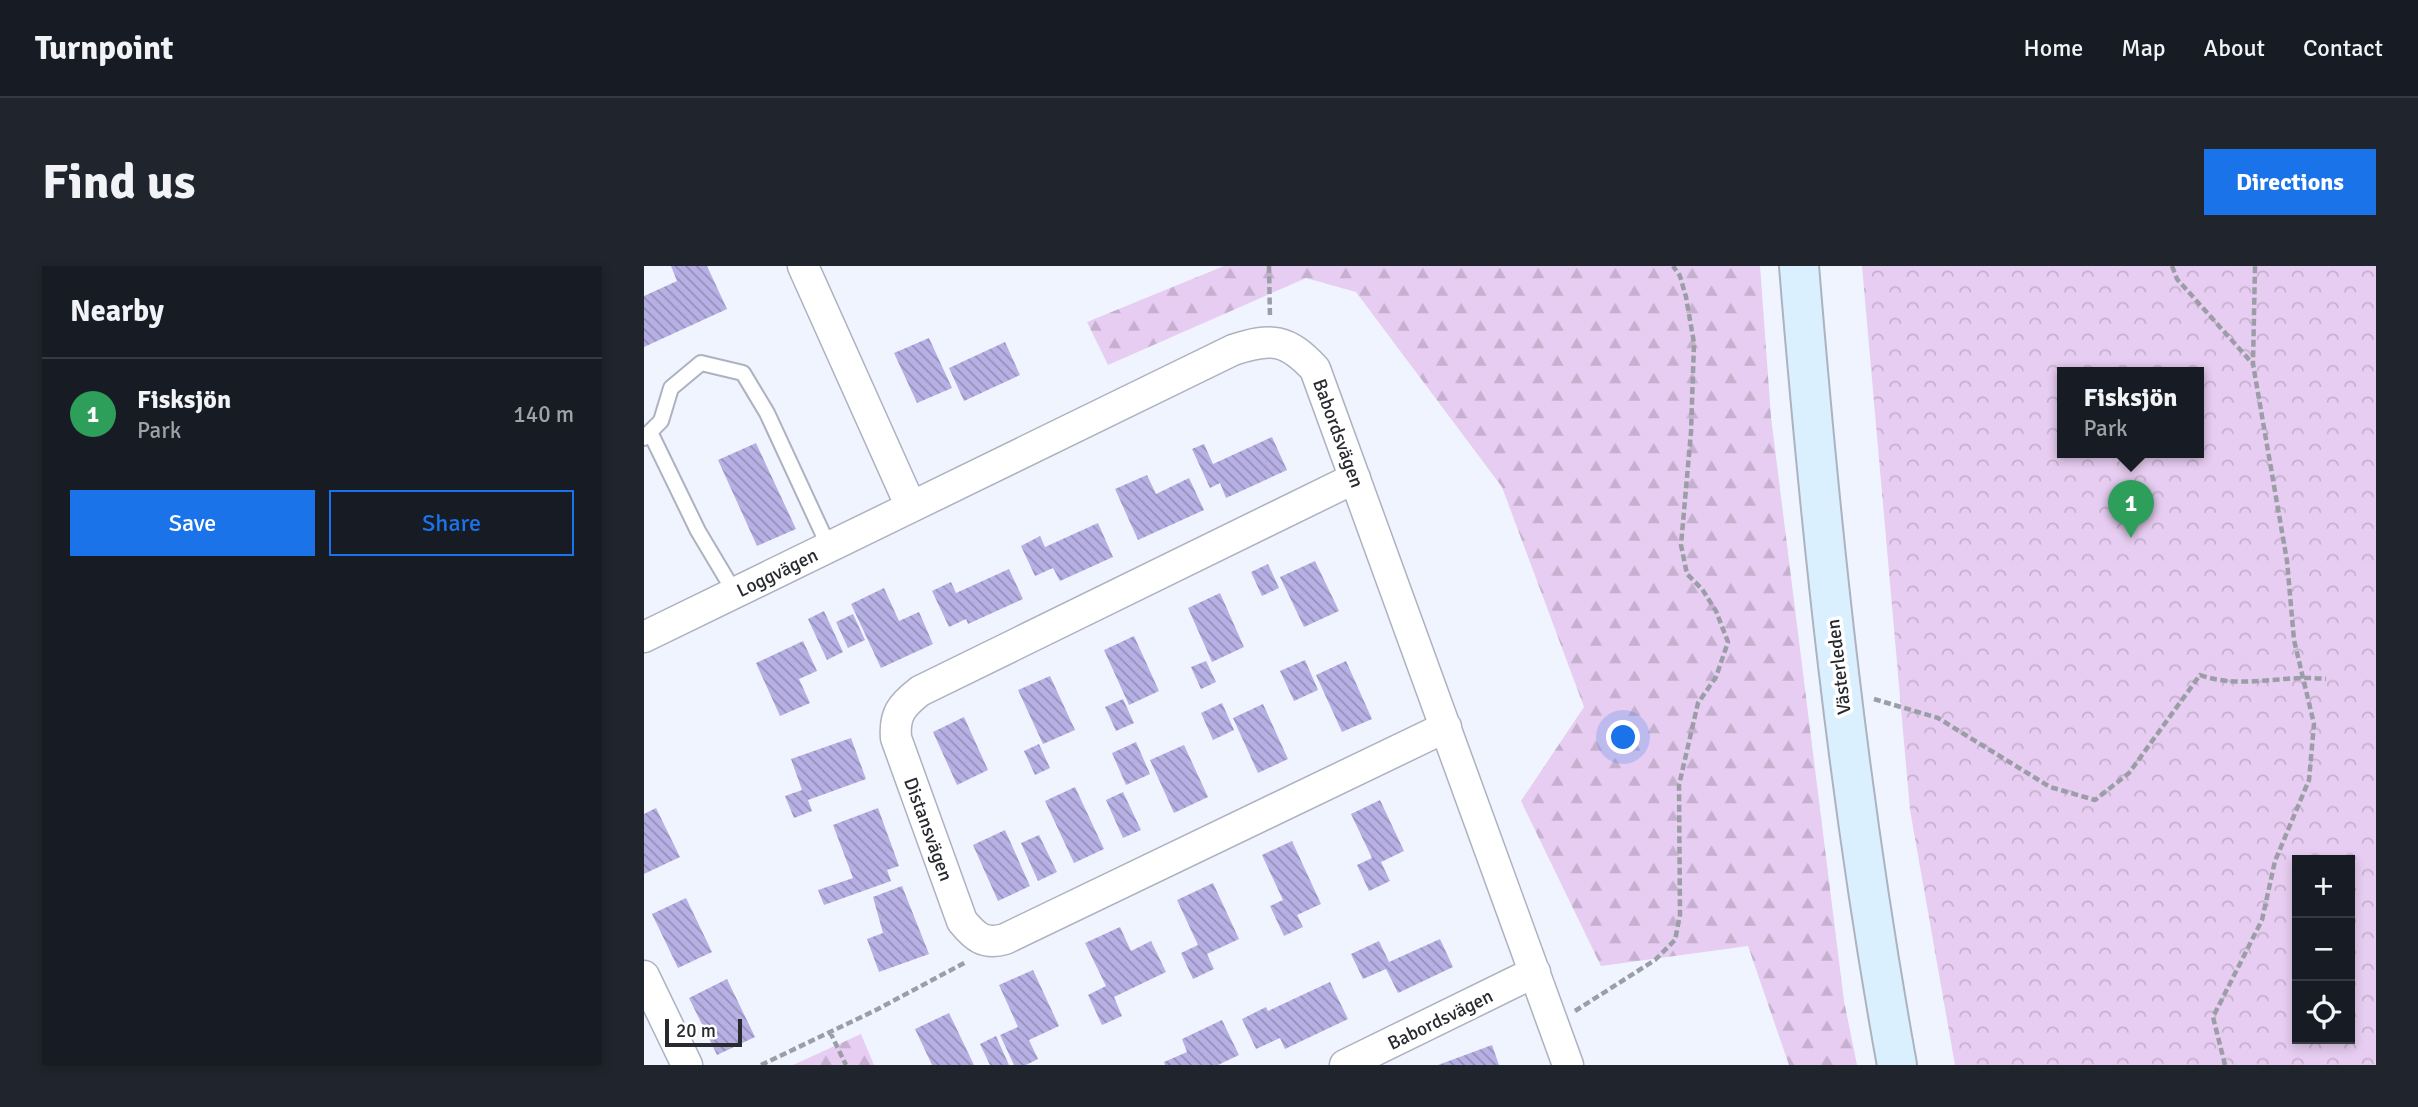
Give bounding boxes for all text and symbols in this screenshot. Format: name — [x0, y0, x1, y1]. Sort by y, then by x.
text: Turnpoint — [35, 28, 173, 69]
text: Home — [2023, 33, 2083, 63]
text: Map — [2121, 33, 2166, 63]
text: About — [2204, 33, 2265, 63]
text: Contact — [2303, 33, 2383, 63]
button: Directions — [2204, 149, 2376, 215]
text: Find us — [42, 152, 195, 212]
text: Nearby — [70, 293, 164, 330]
popup — [2057, 367, 2204, 458]
street label: Babordsvägen — [1307, 376, 1369, 491]
text: Fisksjön — [2083, 382, 2178, 414]
text: Fisksjön — [137, 384, 231, 416]
text: 1 — [87, 400, 99, 429]
text: 140 m — [513, 400, 574, 429]
text: Park — [2083, 414, 2128, 443]
text: Park — [137, 416, 181, 445]
pin: 1 — [2108, 480, 2154, 538]
button: Save — [70, 490, 315, 556]
button: Share — [329, 490, 574, 556]
street label: Loggvägen — [733, 543, 822, 603]
street label: Västerleden — [1821, 618, 1857, 716]
your location — [1606, 720, 1640, 754]
street label: Distansvägen — [898, 774, 958, 885]
map controls — [2292, 855, 2355, 1044]
button: + — [2292, 855, 2355, 918]
button: − — [2292, 918, 2355, 981]
button: locate — [2292, 981, 2355, 1044]
street label: Babordsvägen — [1384, 984, 1497, 1056]
scale bar — [665, 1016, 742, 1048]
text: 20 m — [676, 1019, 716, 1043]

